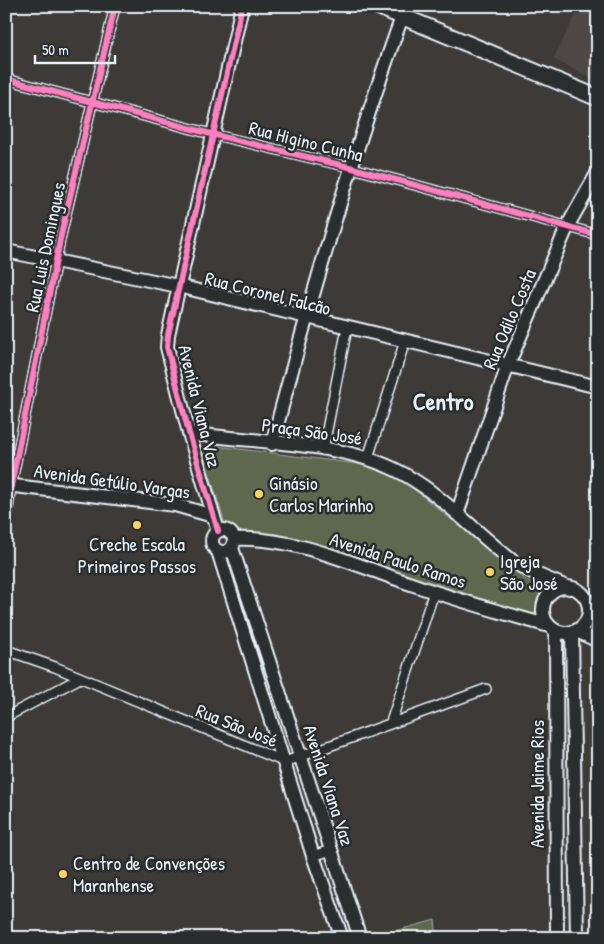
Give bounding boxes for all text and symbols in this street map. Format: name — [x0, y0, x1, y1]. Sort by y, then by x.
scale bar — [35, 32, 115, 64]
text: 50 m — [42, 39, 69, 60]
street label: Rua Higino Cunha — [246, 114, 366, 168]
street label: Rua Luis Domingues — [19, 180, 71, 314]
street label: Rua Odilo Costa — [476, 264, 542, 373]
street label: Rua Coronel Falcão — [202, 265, 334, 321]
street label: Avenida Viana Vaz — [172, 342, 228, 470]
district label: Centro — [413, 385, 474, 417]
street label: Praça São José — [260, 411, 364, 451]
street label: Avenida Getúlio Vargas — [32, 457, 192, 505]
place label: Ginásio Carlos Marinho — [269, 470, 373, 518]
marker: Ginásio Carlos Marinho — [253, 488, 265, 500]
marker: Creche Escola Primeiros Passos — [131, 519, 143, 531]
street label: Avenida Paulo Ramos — [327, 526, 469, 594]
place label: Creche Escola Primeiros Passos — [78, 531, 196, 579]
place label: Igreja São José — [500, 548, 558, 596]
marker: Igreja São José — [484, 566, 496, 578]
street label: Rua São José — [192, 697, 282, 753]
street label: Avenida Jaime Rios — [524, 720, 550, 848]
street label: Avenida Viana Vaz — [297, 721, 361, 849]
place label: Centro de Convenções Maranhense — [73, 850, 225, 898]
marker: Centro de Convenções Maranhense — [57, 868, 69, 880]

